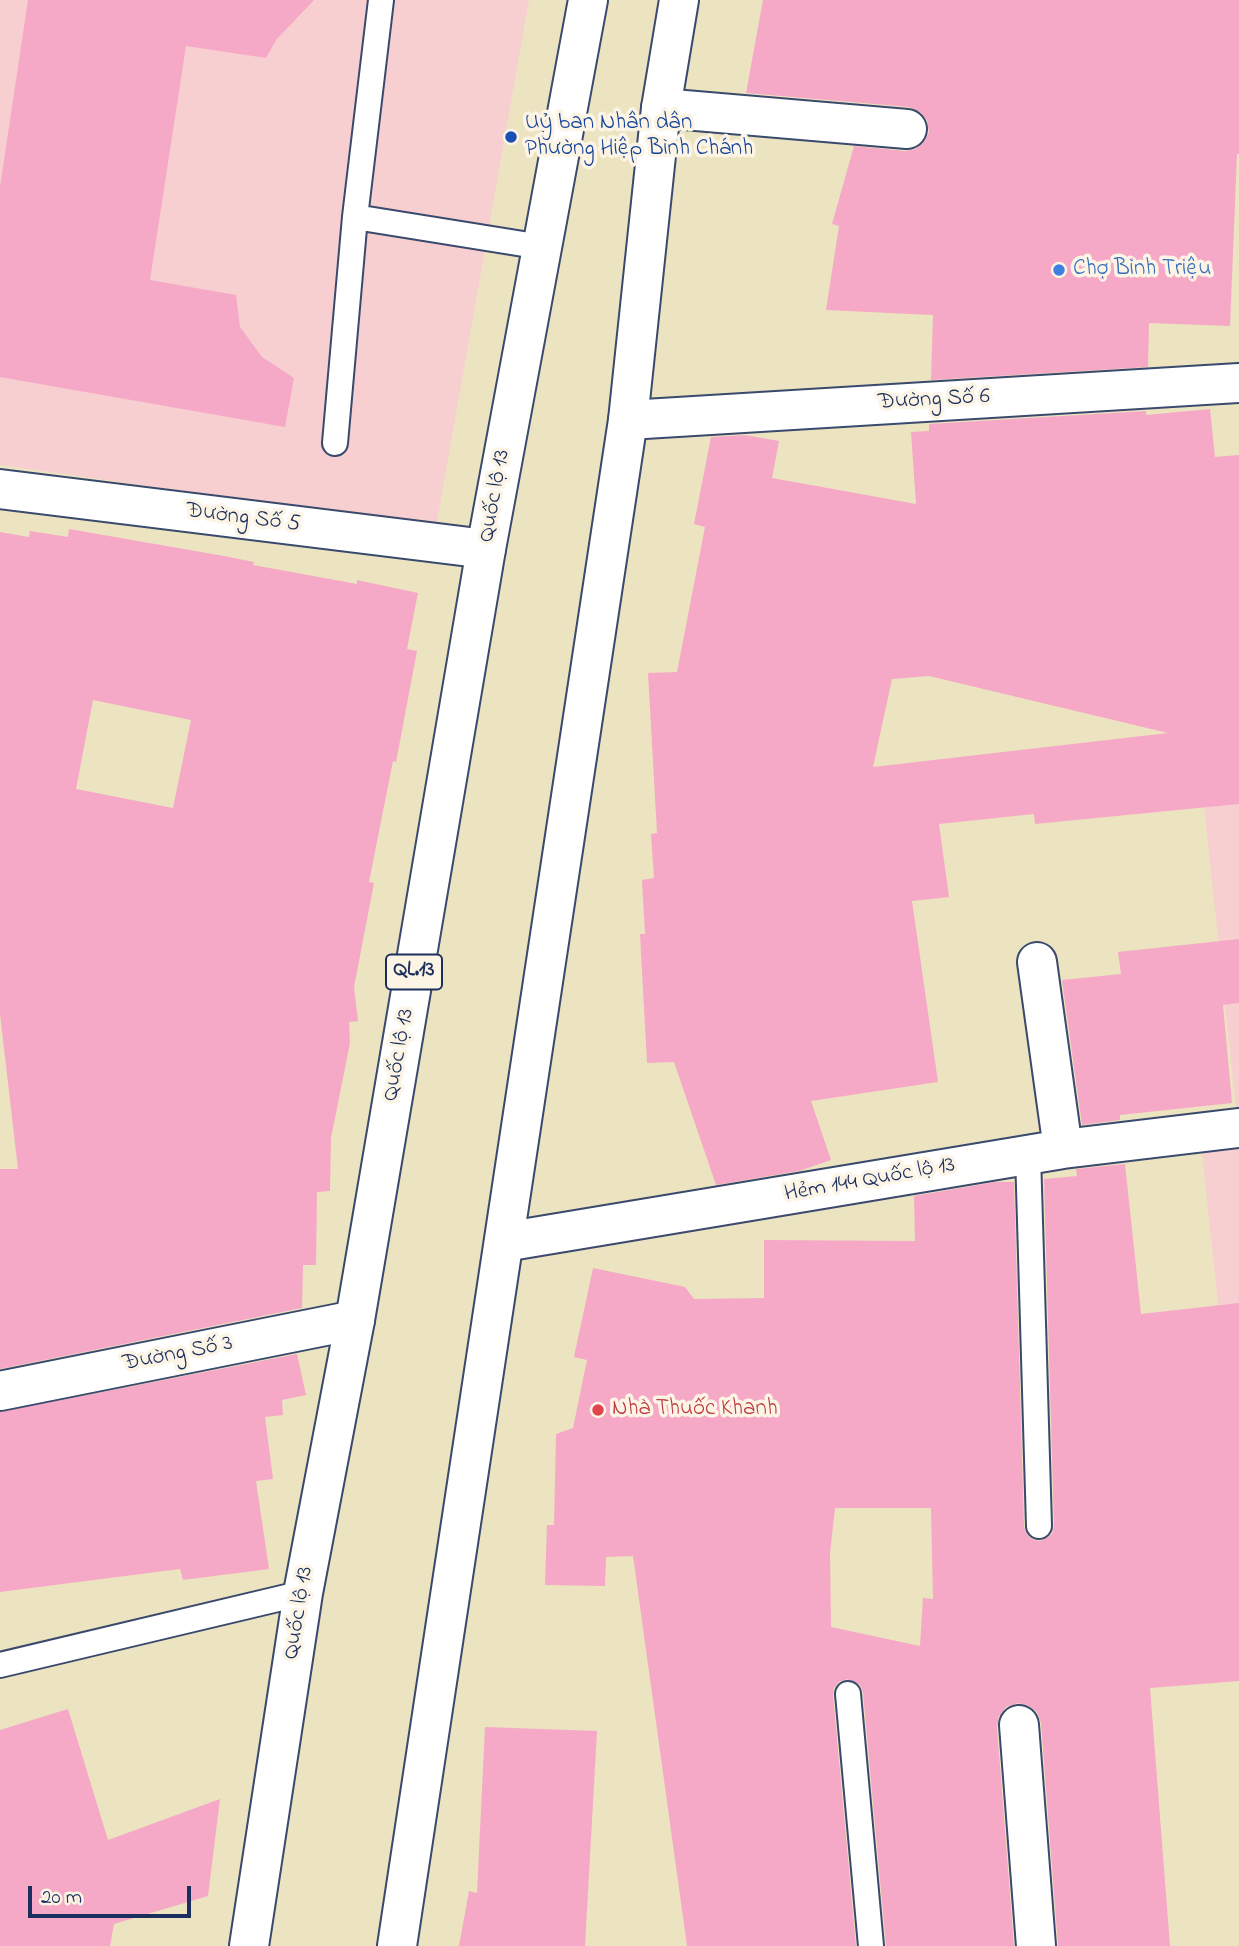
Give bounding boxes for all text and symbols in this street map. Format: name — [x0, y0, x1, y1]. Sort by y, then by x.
place label: Uỷ ban Nhân dân Phường Hiệp Bình Chánh — [525, 110, 753, 164]
marker: Uỷ ban Nhân dân Phường Hiệp Bình Chánh — [503, 129, 519, 145]
place label: Chợ Bình Triệu — [1073, 256, 1211, 284]
marker: Chợ Bình Triệu — [1051, 262, 1067, 278]
street label: Đường Số 6 — [877, 384, 991, 418]
street label: Quốc lộ 13 — [474, 448, 518, 544]
street label: Đường Số 5 — [184, 498, 302, 540]
road number: QL.13 — [386, 954, 442, 990]
street label: Quốc lộ 13 — [378, 1007, 422, 1103]
street label: Hẻm 144 Quốc lộ 13 — [783, 1152, 957, 1210]
street label: Đường Số 3 — [121, 1331, 235, 1379]
place label: Nhà Thuốc Khanh — [612, 1396, 778, 1424]
marker: Nhà Thuốc Khanh — [590, 1402, 606, 1418]
street label: Quốc lộ 13 — [279, 1565, 321, 1661]
scale bar — [32, 1872, 194, 1916]
text: 20 m — [41, 1883, 82, 1913]

